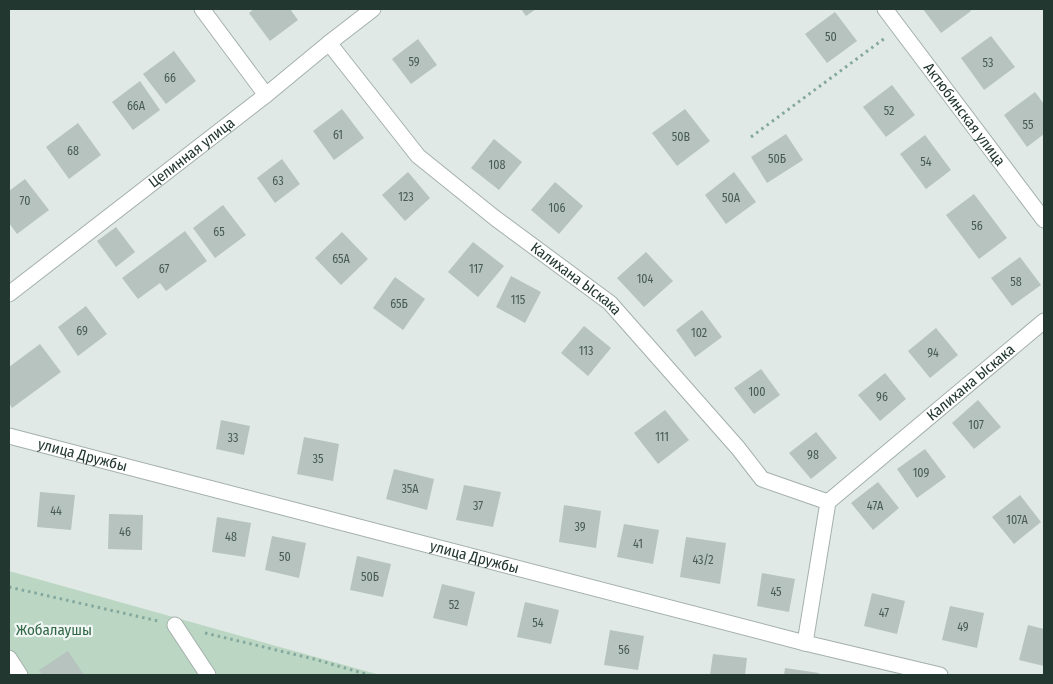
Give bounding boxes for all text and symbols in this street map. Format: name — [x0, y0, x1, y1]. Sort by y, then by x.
house number: 50 — [825, 30, 837, 44]
house number: 59 — [408, 55, 420, 69]
house number: 53 — [983, 56, 993, 70]
street label: Актюбинская улица — [920, 59, 1009, 170]
house number: 66 — [164, 71, 176, 85]
house number: 66А — [127, 99, 146, 113]
house number: 52 — [884, 104, 894, 118]
street label: Целинная улица — [145, 114, 238, 192]
house number: 55 — [1023, 118, 1034, 132]
house number: 61 — [333, 128, 343, 142]
house number: 50В — [672, 130, 691, 144]
house number: 68 — [67, 144, 79, 158]
house number: 50Б — [768, 152, 786, 166]
house number: 54 — [920, 155, 932, 169]
house number: 108 — [489, 158, 505, 172]
house number: 63 — [272, 174, 284, 188]
house number: 123 — [398, 190, 414, 204]
house number: 50А — [722, 191, 741, 205]
house number: 70 — [20, 194, 30, 208]
house number: 106 — [549, 201, 565, 215]
house number: 56 — [971, 219, 983, 233]
house number: 65 — [213, 225, 225, 239]
street label: Калихана Ыскака — [527, 238, 625, 319]
house number: 65А — [332, 252, 351, 266]
house number: 67 — [159, 262, 169, 276]
house number: 117 — [469, 262, 483, 276]
house number: 104 — [637, 272, 654, 286]
house number: 58 — [1010, 275, 1022, 289]
house number: 115 — [511, 293, 526, 307]
house number: 65Б — [390, 297, 408, 311]
house number: 69 — [76, 324, 88, 338]
house number: 102 — [691, 326, 707, 340]
street label: Калихана Ыскака — [923, 340, 1018, 425]
house number: 113 — [579, 344, 593, 358]
house number: 94 — [927, 346, 939, 360]
house number: 100 — [748, 385, 766, 399]
house number: 96 — [876, 390, 888, 404]
house number: 107 — [968, 418, 984, 432]
house number: 111 — [655, 430, 669, 444]
house number: 33 — [228, 431, 238, 445]
street label: улица Дружбы — [36, 435, 129, 475]
house number: 98 — [807, 448, 819, 462]
house number: 35 — [313, 452, 324, 466]
house number: 109 — [913, 466, 930, 480]
house number: 35А — [401, 482, 419, 496]
house number: 37 — [473, 499, 483, 513]
house number: 47А — [867, 499, 884, 513]
house number: 44 — [50, 504, 62, 518]
house number: 107А — [1006, 513, 1028, 527]
house number: 39 — [574, 520, 586, 534]
house number: 46 — [119, 525, 131, 539]
house number: 48 — [225, 530, 237, 544]
street label: улица Дружбы — [428, 537, 521, 577]
house number: 41 — [633, 537, 643, 551]
house number: 50 — [279, 550, 291, 564]
house number: 43/2 — [692, 553, 714, 567]
house number: 50Б — [361, 570, 379, 584]
house number: 45 — [770, 585, 782, 599]
house number: 52 — [449, 598, 459, 612]
house number: 47 — [879, 606, 889, 620]
house number: 54 — [532, 616, 544, 630]
house number: 49 — [957, 620, 969, 634]
park label: Жобалаушы — [16, 621, 92, 639]
house number: 56 — [618, 643, 630, 657]

